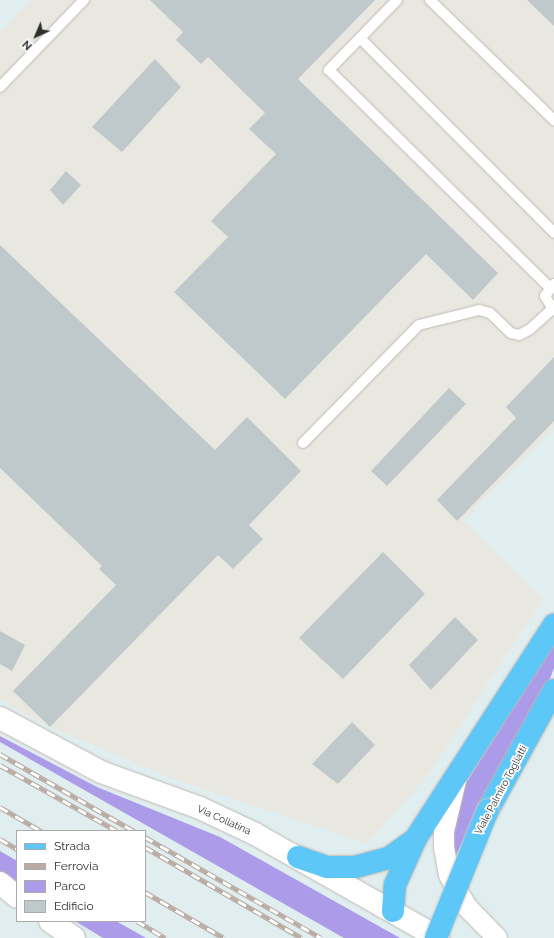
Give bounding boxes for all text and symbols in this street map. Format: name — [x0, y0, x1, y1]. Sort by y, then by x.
north arrow — [16, 16, 56, 56]
text: N — [20, 37, 35, 53]
street label: Viale Palmiro Togliatti — [472, 743, 530, 837]
street label: Via Collatina — [195, 803, 253, 837]
legend — [16, 830, 146, 922]
text: Strada — [54, 839, 90, 853]
text: Ferrovia — [54, 859, 98, 873]
text: Parco — [54, 879, 86, 893]
text: Edificio — [54, 899, 94, 913]

